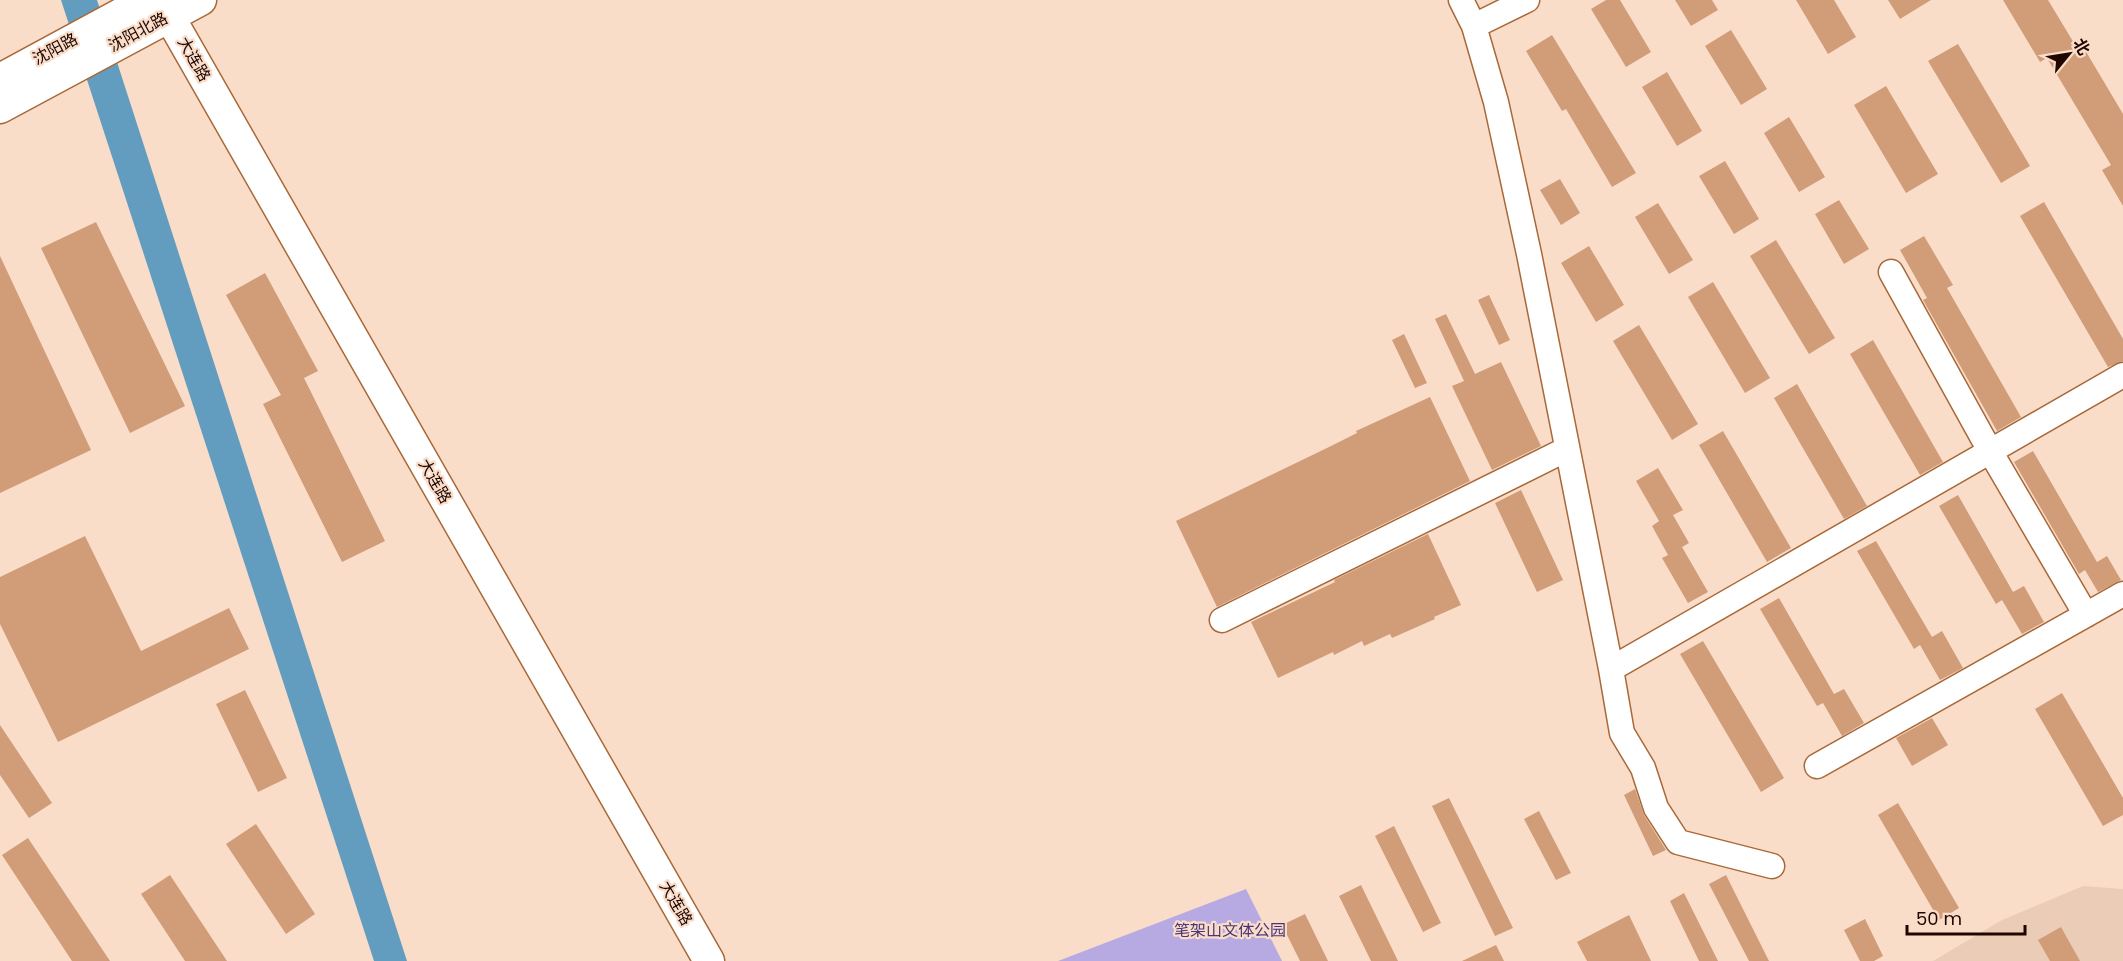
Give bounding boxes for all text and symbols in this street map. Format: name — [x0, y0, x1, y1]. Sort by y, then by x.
street label: 沈阳北路 — [104, 7, 172, 57]
north arrow — [2039, 24, 2099, 84]
street label: 沈阳路 — [28, 28, 82, 70]
street label: 大连路 — [172, 32, 216, 86]
text: 北 — [2068, 34, 2096, 59]
street label: 大连路 — [413, 454, 457, 508]
street label: 大连路 — [654, 876, 698, 930]
scale bar — [1907, 898, 2026, 936]
text: 50 m — [1916, 906, 1962, 931]
park label: 笔架山文体公园 — [1174, 919, 1286, 942]

